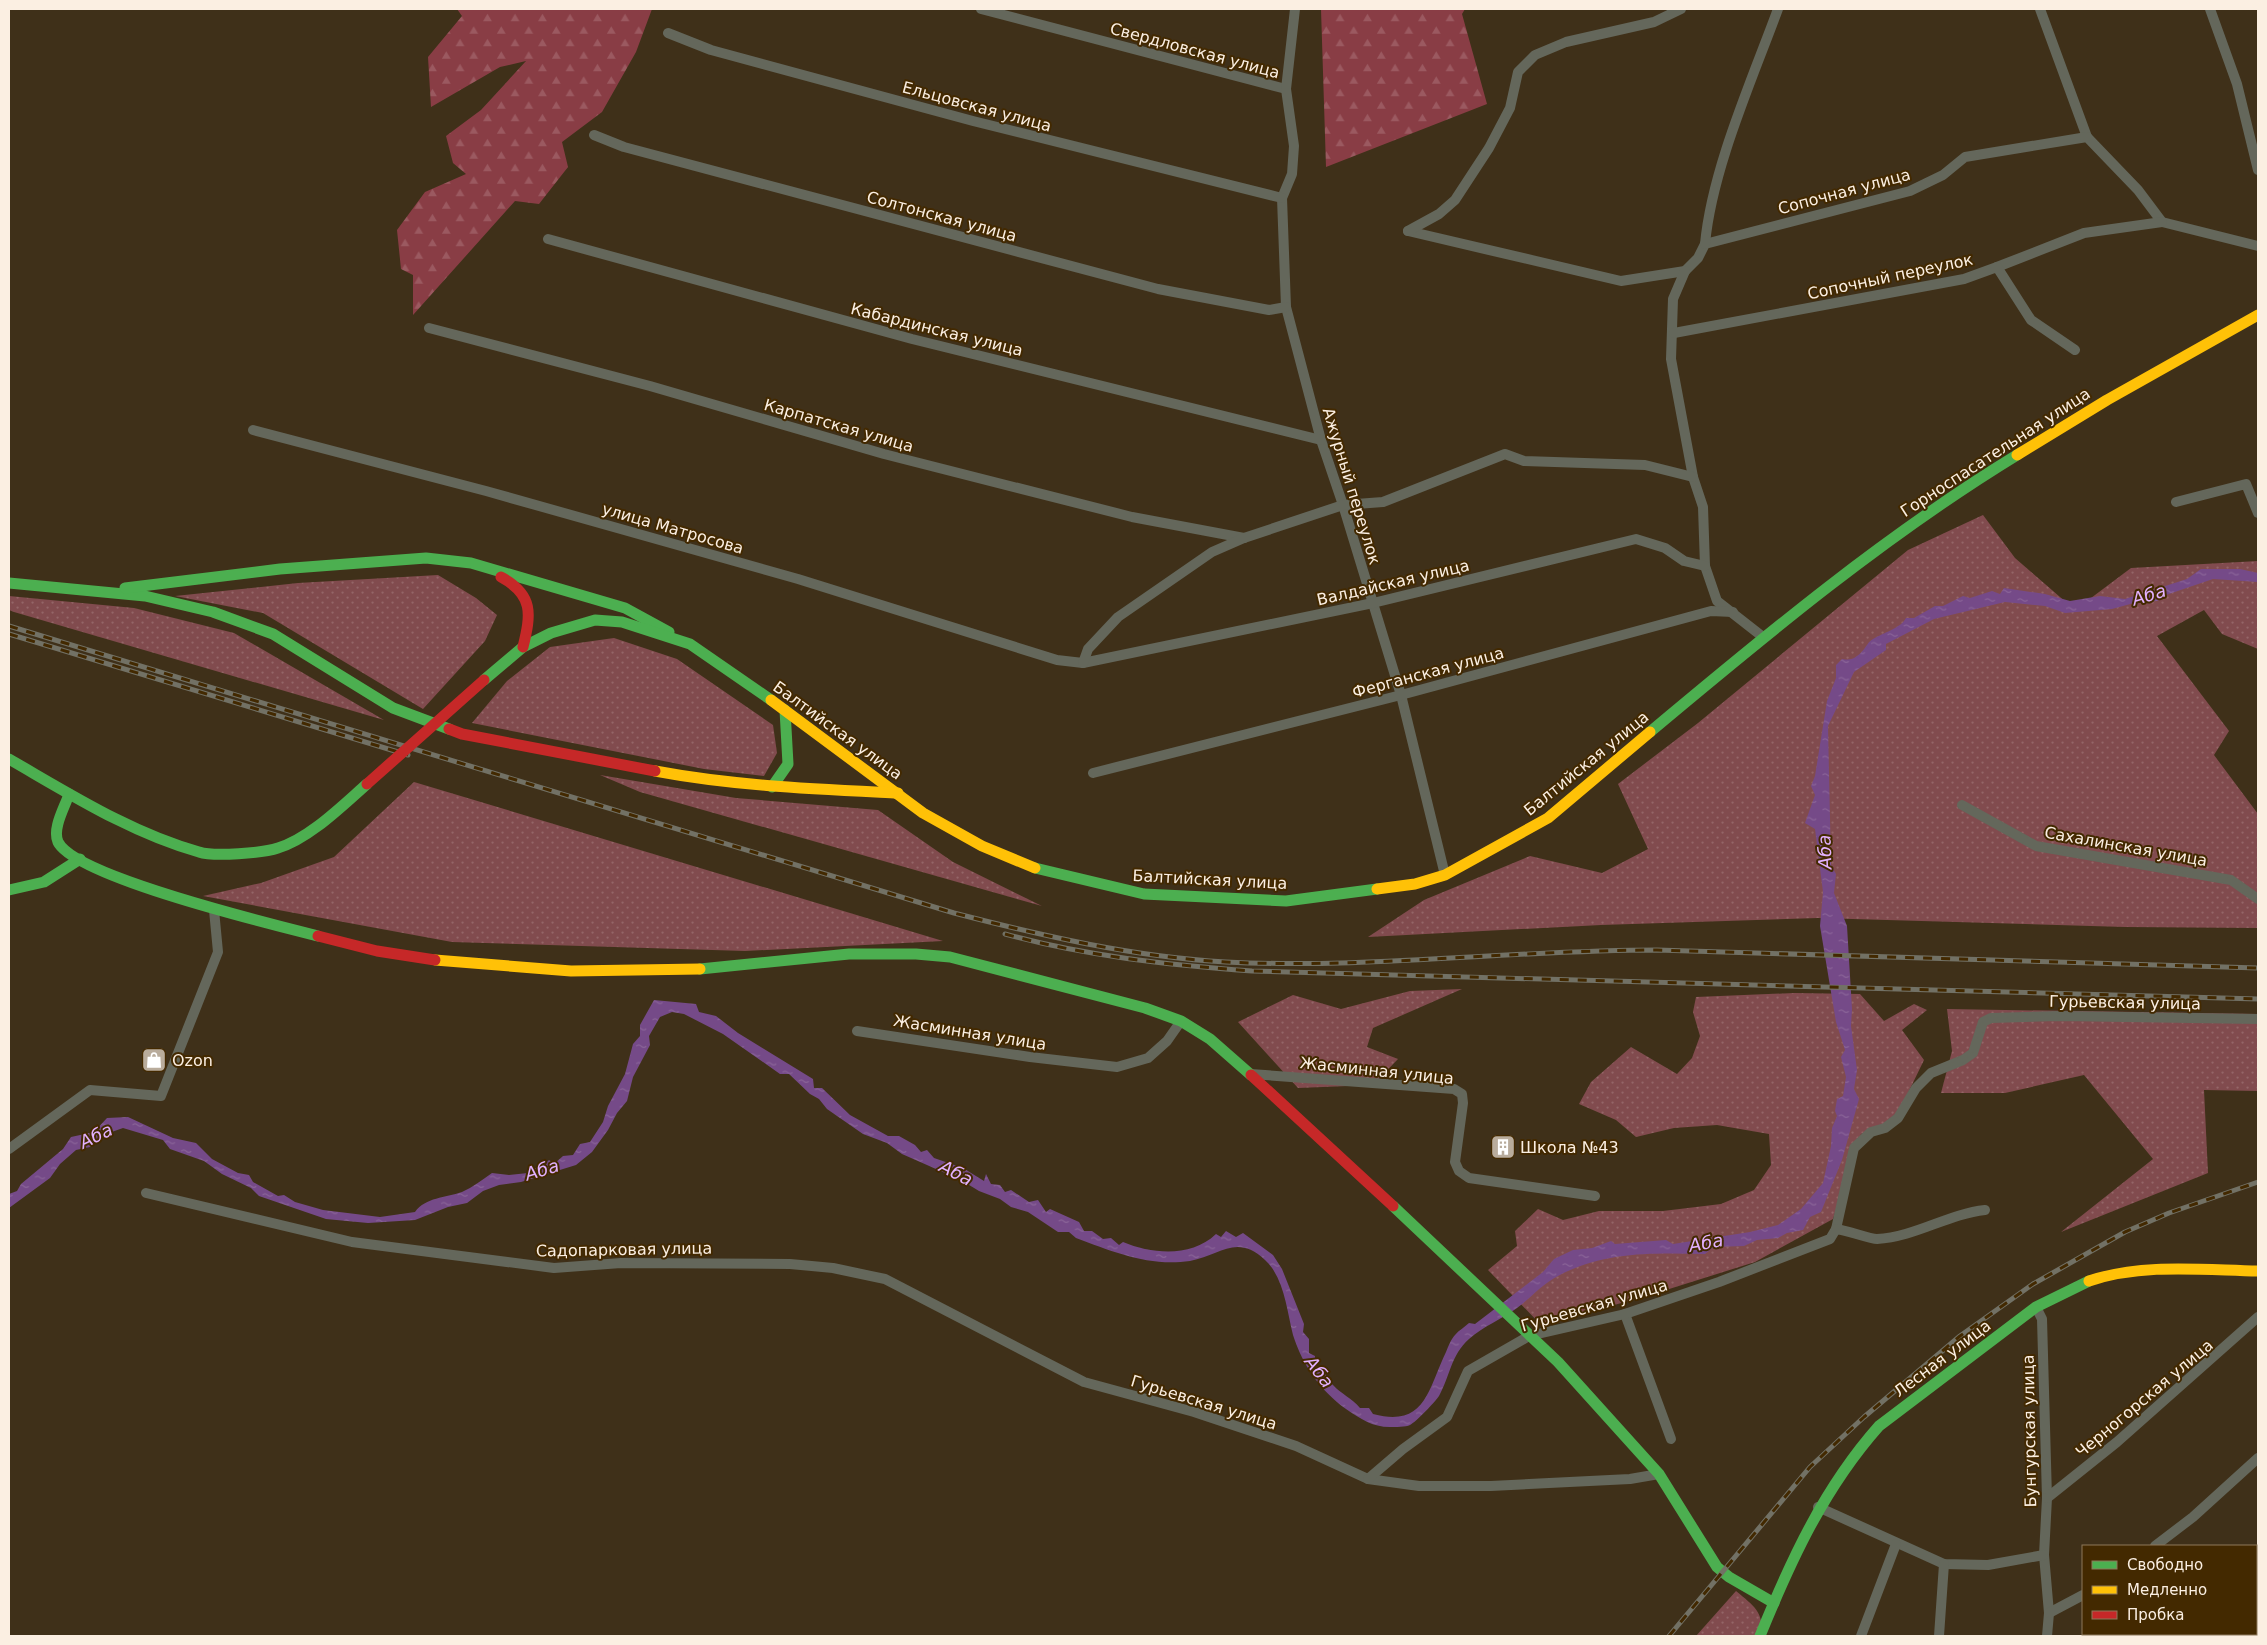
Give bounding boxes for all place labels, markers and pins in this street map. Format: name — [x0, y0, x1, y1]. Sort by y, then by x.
shop icon: Ozon — [141, 1047, 167, 1073]
place label: Ozon — [172, 1051, 213, 1070]
building icon: Школа №43 — [1490, 1134, 1516, 1160]
place label: Школа №43 — [1520, 1138, 1619, 1157]

